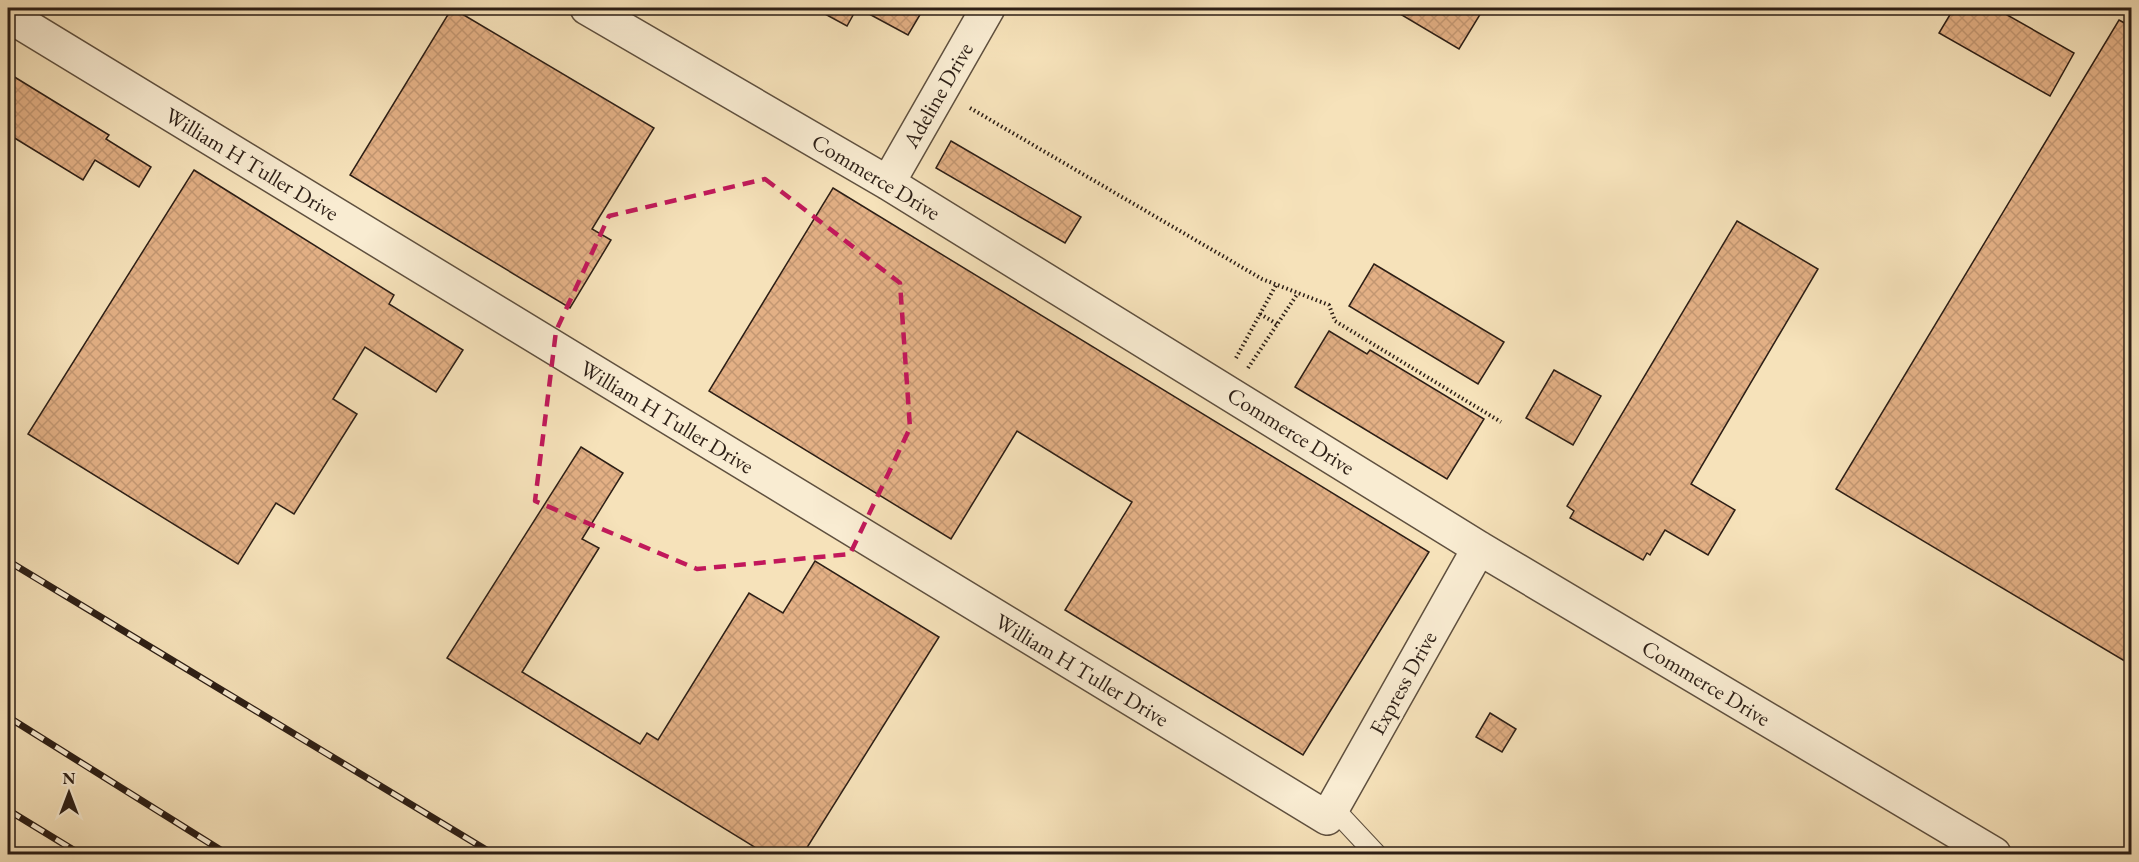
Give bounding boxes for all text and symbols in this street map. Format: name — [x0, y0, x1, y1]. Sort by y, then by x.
street label: Adeline Drive — [896, 37, 980, 154]
street label: William H Tuller Drive — [160, 101, 345, 228]
street label: Commerce Drive — [806, 127, 946, 227]
street label: William H Tuller Drive — [575, 354, 760, 481]
street label: Commerce Drive — [1222, 380, 1361, 482]
street label: William H Tuller Drive — [990, 607, 1175, 734]
street label: Express Drive — [1362, 625, 1444, 740]
street label: Commerce Drive — [1636, 633, 1776, 733]
north arrow — [39, 763, 99, 823]
text: N — [63, 768, 76, 789]

